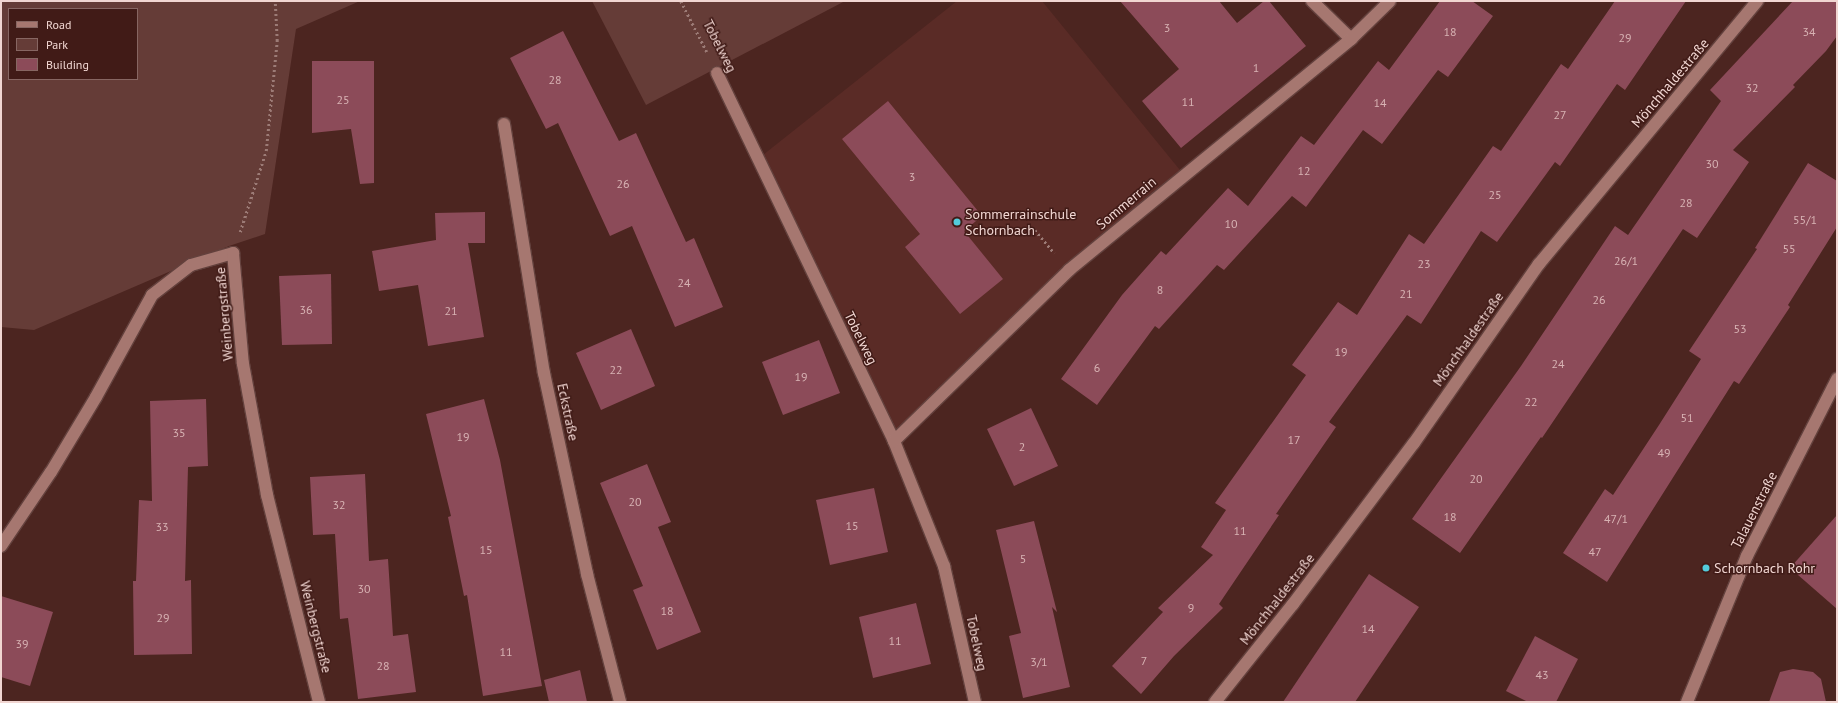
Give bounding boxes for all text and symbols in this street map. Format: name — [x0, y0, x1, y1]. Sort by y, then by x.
legend — [8, 8, 138, 80]
text: Road — [46, 17, 71, 32]
street label: Tobelweg — [700, 17, 740, 75]
house number: 3 — [1164, 21, 1170, 35]
house number: 18 — [1443, 25, 1457, 39]
house number: 34 — [1802, 25, 1816, 39]
house number: 29 — [1618, 31, 1632, 45]
street label: Mönchhaldestraße — [1628, 35, 1712, 131]
text: Park — [46, 37, 68, 52]
text: Building — [46, 57, 89, 72]
house number: 1 — [1253, 61, 1259, 75]
house number: 28 — [548, 73, 562, 87]
house number: 32 — [1745, 81, 1759, 95]
house number: 25 — [336, 93, 350, 107]
house number: 11 — [1181, 95, 1195, 109]
house number: 14 — [1373, 96, 1387, 110]
house number: 27 — [1553, 108, 1567, 122]
house number: 30 — [1705, 157, 1719, 171]
house number: 12 — [1297, 164, 1311, 178]
house number: 3 — [909, 170, 915, 184]
street label: Sommerrain — [1093, 173, 1159, 233]
house number: 26 — [616, 177, 630, 191]
house number: 25 — [1488, 188, 1502, 202]
house number: 28 — [1679, 196, 1693, 210]
place label: Sommerrainschule Schornbach — [965, 206, 1076, 238]
house number: 55/1 — [1793, 213, 1817, 227]
marker: Sommerrainschule Schornbach — [952, 217, 962, 227]
house number: 10 — [1224, 217, 1238, 231]
house number: 55 — [1782, 242, 1796, 256]
house number: 26/1 — [1614, 254, 1638, 268]
house number: 23 — [1417, 257, 1431, 271]
street label: Weinbergstraße — [212, 266, 236, 362]
house number: 24 — [677, 276, 691, 290]
house number: 8 — [1157, 283, 1163, 297]
house number: 21 — [1399, 287, 1413, 301]
street label: Mönchhaldestraße — [1429, 289, 1507, 389]
house number: 26 — [1592, 293, 1606, 307]
house number: 36 — [299, 303, 313, 317]
house number: 21 — [444, 304, 458, 318]
street label: Tobelweg — [841, 309, 881, 367]
house number: 53 — [1733, 322, 1747, 336]
house number: 19 — [1334, 345, 1348, 359]
house number: 24 — [1551, 357, 1565, 371]
house number: 6 — [1094, 361, 1100, 375]
house number: 22 — [609, 363, 623, 377]
house number: 19 — [794, 370, 808, 384]
street label: Eckstraße — [554, 382, 582, 442]
house number: 22 — [1524, 395, 1538, 409]
house number: 51 — [1680, 411, 1694, 425]
house number: 35 — [172, 426, 186, 440]
house number: 19 — [456, 430, 470, 444]
house number: 17 — [1287, 433, 1301, 447]
house number: 2 — [1019, 440, 1025, 454]
house number: 49 — [1657, 446, 1671, 460]
street label: Talauenstraße — [1727, 469, 1781, 551]
house number: 20 — [1469, 472, 1483, 486]
house number: 20 — [628, 495, 642, 509]
house number: 32 — [332, 498, 346, 512]
house number: 18 — [1443, 510, 1457, 524]
house number: 47/1 — [1604, 512, 1628, 526]
house number: 15 — [845, 519, 859, 533]
house number: 33 — [155, 520, 169, 534]
house number: 11 — [1233, 524, 1247, 538]
house number: 15 — [479, 543, 493, 557]
house number: 47 — [1588, 545, 1602, 559]
street label: Mönchhaldestraße — [1236, 550, 1318, 648]
house number: 5 — [1020, 552, 1026, 566]
place label: Schornbach Rohr — [1714, 560, 1815, 576]
marker: Schornbach Rohr — [1701, 563, 1711, 573]
street label: Weinbergstraße — [296, 579, 336, 675]
house number: 30 — [357, 582, 371, 596]
house number: 9 — [1188, 601, 1194, 615]
house number: 18 — [660, 604, 674, 618]
house number: 29 — [156, 611, 170, 625]
street label: Tobelweg — [963, 613, 991, 673]
house number: 14 — [1361, 622, 1375, 636]
house number: 11 — [888, 634, 902, 648]
house number: 39 — [15, 637, 29, 651]
house number: 11 — [499, 645, 513, 659]
house number: 7 — [1141, 654, 1147, 668]
house number: 3/1 — [1030, 655, 1048, 669]
house number: 28 — [376, 659, 390, 673]
house number: 43 — [1535, 668, 1549, 682]

